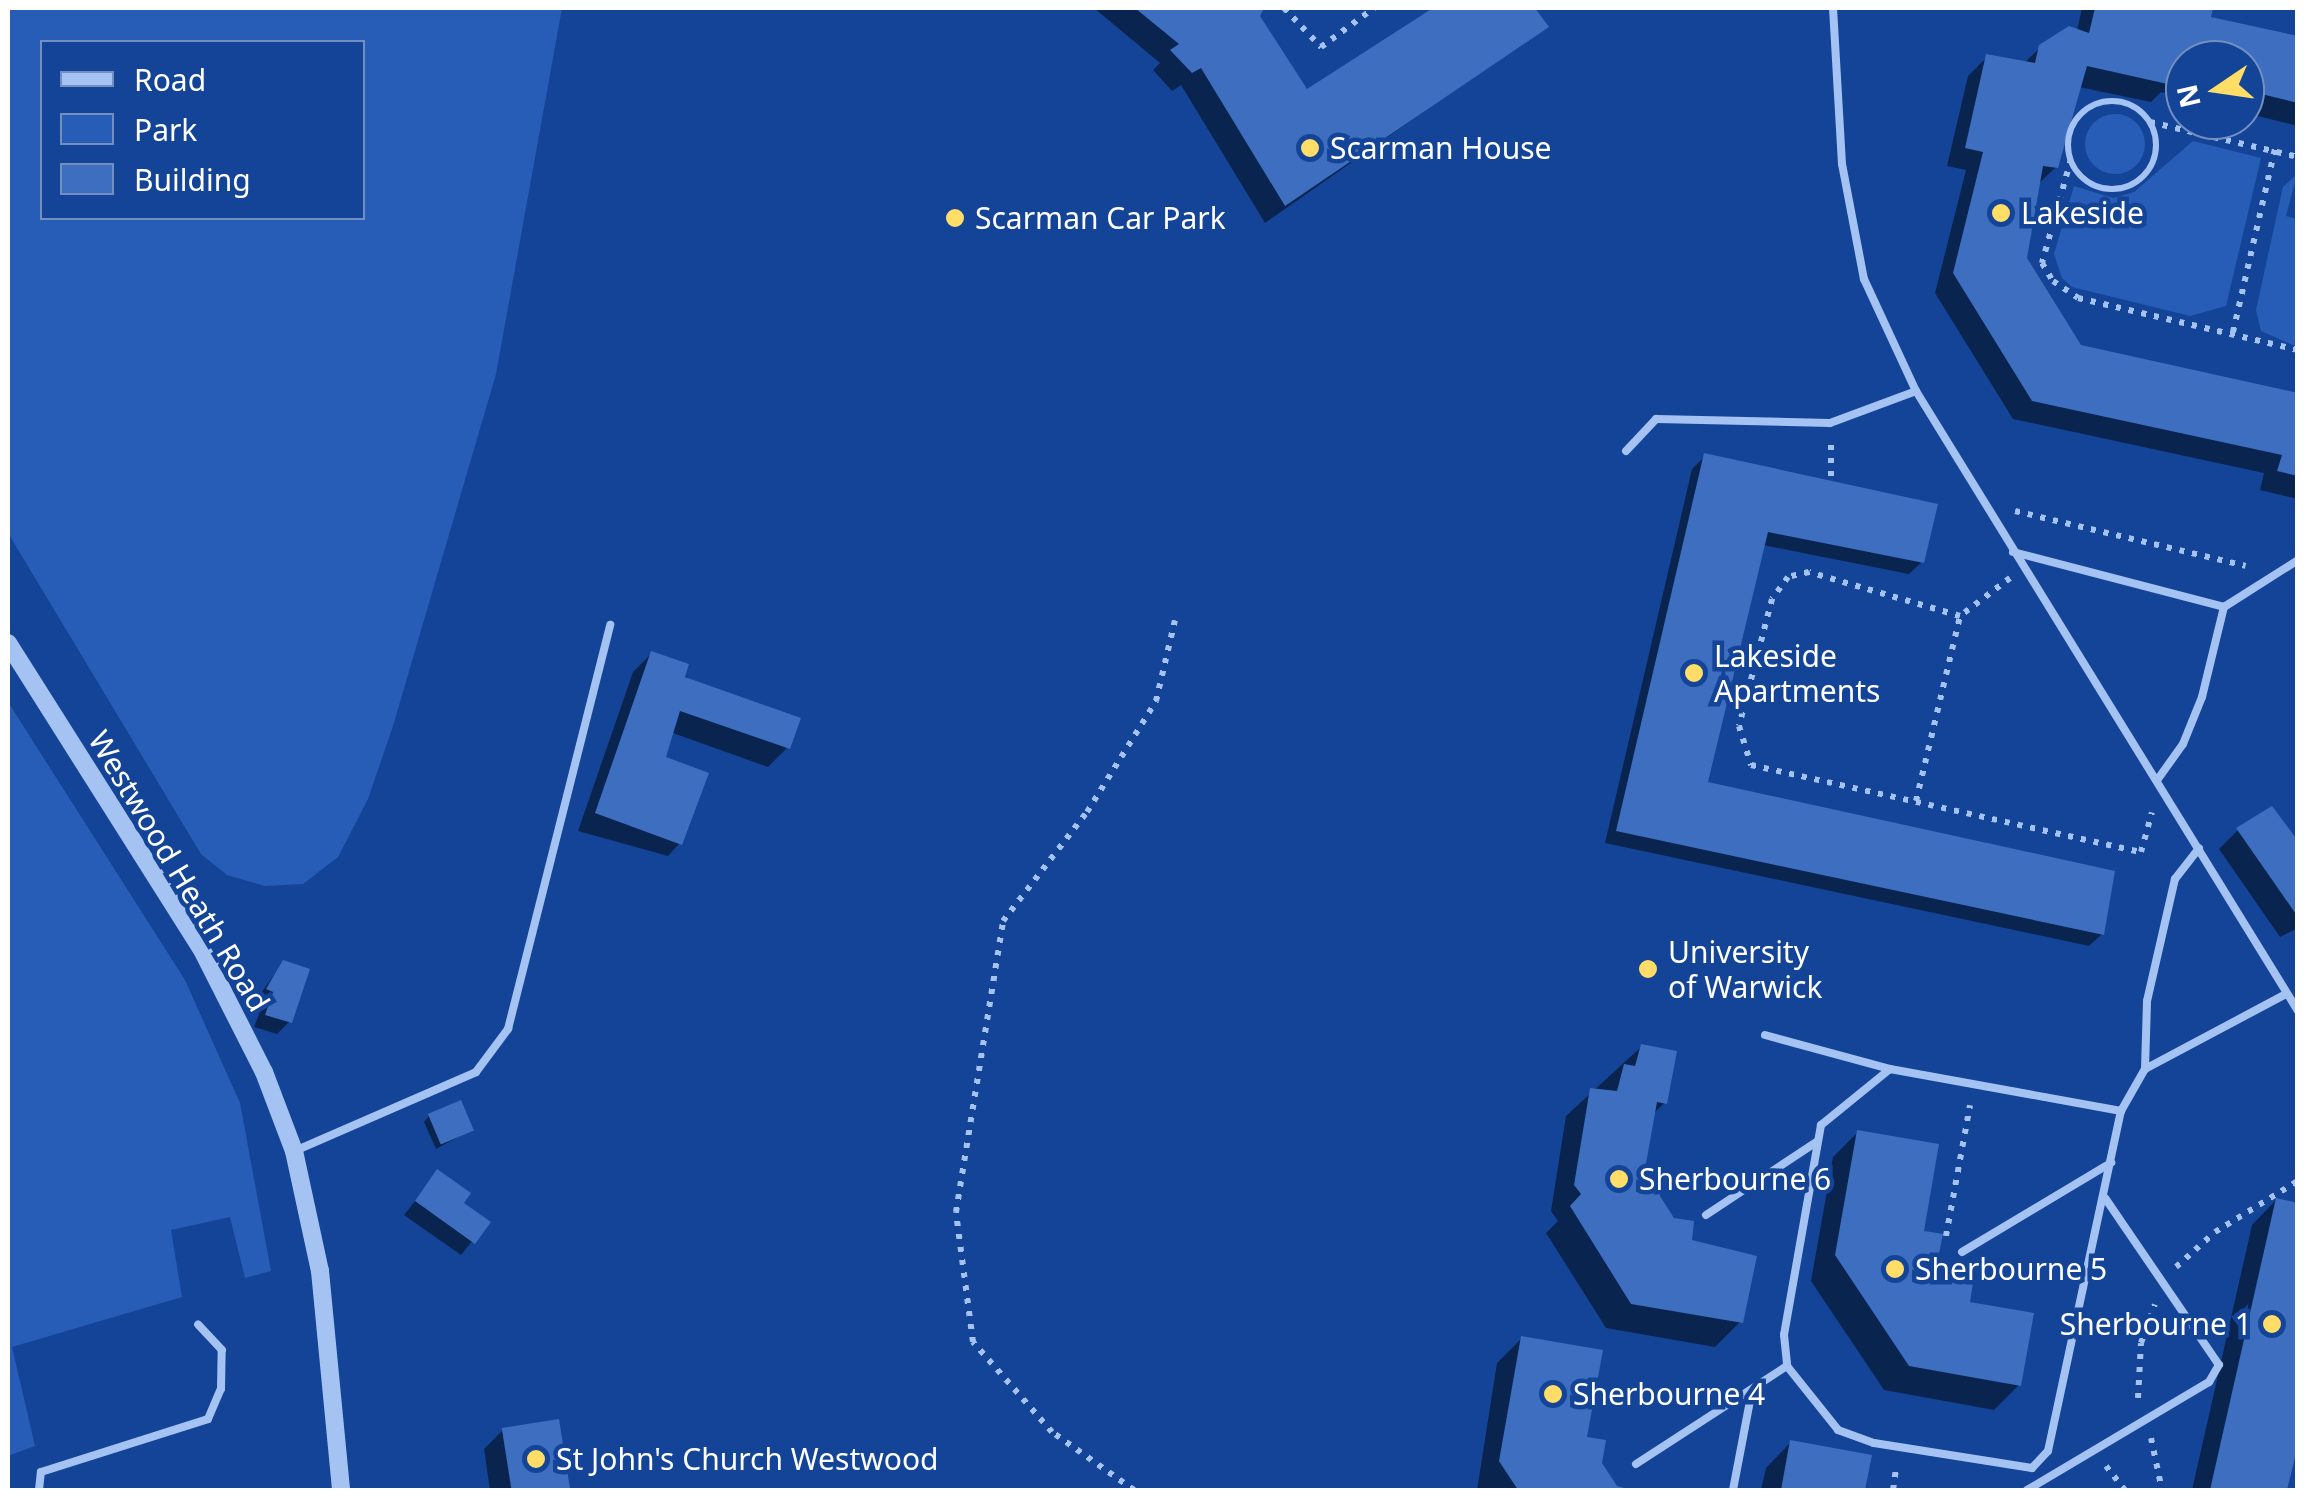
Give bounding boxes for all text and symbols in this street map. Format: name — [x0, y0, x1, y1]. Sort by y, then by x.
legend — [40, 40, 365, 220]
north arrow — [2165, 40, 2265, 140]
text: Road — [134, 59, 206, 100]
text: N — [2167, 81, 2209, 112]
text: Park — [134, 109, 197, 150]
place label: Scarman House — [1330, 130, 1552, 166]
marker: Scarman House — [1299, 137, 1321, 159]
text: Building — [134, 159, 251, 200]
place label: Lakeside — [2021, 195, 2144, 231]
place label: Scarman Car Park — [975, 200, 1226, 236]
marker: Lakeside — [1990, 202, 2012, 224]
marker: Scarman Car Park — [944, 207, 966, 229]
place label: Lakeside Apartments — [1714, 638, 1880, 708]
marker: Lakeside Apartments — [1683, 662, 1705, 684]
street label: Westwood Heath Road — [81, 724, 277, 1018]
place label: University of Warwick — [1668, 934, 1823, 1004]
marker: University of Warwick — [1637, 958, 1659, 980]
place label: Sherbourne 6 — [1639, 1161, 1831, 1197]
marker: Sherbourne 6 — [1608, 1168, 1630, 1190]
place label: Sherbourne 5 — [1915, 1251, 2107, 1287]
marker: Sherbourne 5 — [1884, 1258, 1906, 1280]
place label: Sherbourne 1 — [2060, 1306, 2252, 1342]
marker: Sherbourne 1 — [2261, 1313, 2283, 1335]
place label: Sherbourne 4 — [1573, 1376, 1765, 1412]
marker: Sherbourne 4 — [1542, 1383, 1564, 1405]
place label: St John's Church Westwood — [556, 1441, 939, 1477]
marker: St John's Church Westwood — [525, 1448, 547, 1470]

